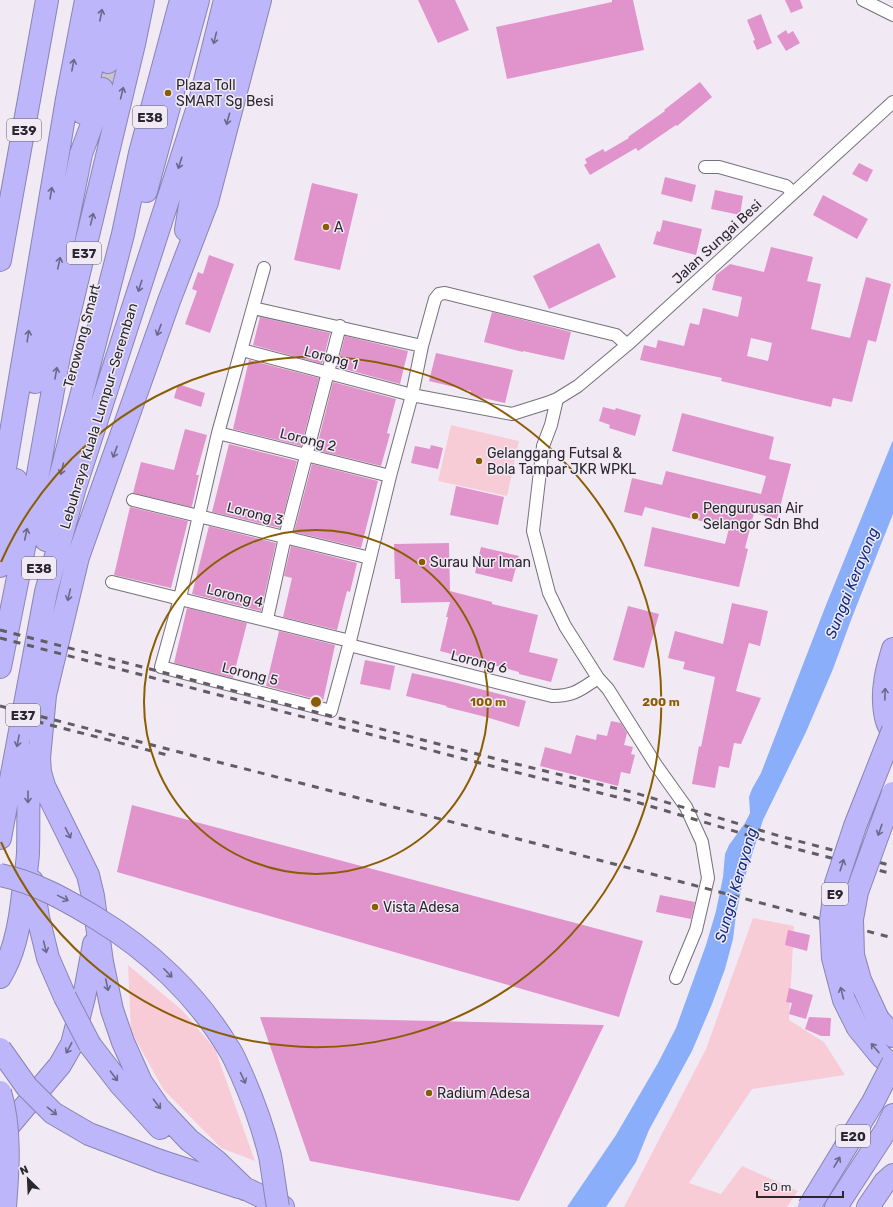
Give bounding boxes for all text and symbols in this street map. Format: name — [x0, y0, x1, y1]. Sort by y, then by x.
one-way arrow — [97, 9, 105, 22]
one-way arrow — [211, 31, 219, 44]
one-way arrow — [70, 59, 78, 72]
place label: Plaza Toll SMART Sg Besi — [176, 77, 274, 110]
one-way arrow — [119, 87, 127, 100]
marker: Plaza Toll SMART Sg Besi — [163, 88, 173, 98]
road number: E38 — [133, 106, 167, 128]
one-way arrow — [224, 112, 232, 125]
road number: E39 — [7, 119, 41, 141]
one-way arrow — [175, 156, 183, 168]
one-way arrow — [47, 187, 55, 200]
street label: Jalan Sungai Besi — [669, 196, 765, 288]
one-way arrow — [89, 213, 96, 226]
place label: A — [334, 219, 344, 236]
marker: A — [321, 222, 331, 232]
road number: E37 — [67, 242, 101, 264]
one-way arrow — [55, 257, 63, 270]
one-way arrow — [136, 280, 143, 293]
street label: Terowong Smart — [60, 282, 104, 390]
street label: Lebuhraya Kuala Lumpur–Seremban — [56, 301, 142, 531]
one-way arrow — [154, 324, 162, 336]
one-way arrow — [24, 329, 32, 342]
street label: Lorong 1 — [302, 343, 360, 373]
one-way arrow — [52, 367, 60, 380]
street label: Lorong 2 — [278, 425, 338, 455]
place label: Gelanggang Futsal & Bola Tampar JKR WPKL — [487, 445, 636, 478]
one-way arrow — [110, 446, 118, 458]
marker: Gelanggang Futsal & Bola Tampar JKR WPKL — [474, 456, 484, 466]
one-way arrow — [58, 462, 65, 475]
street label: Lorong 3 — [225, 499, 285, 529]
place label: Pengurusan Air Selangor Sdn Bhd — [703, 500, 819, 533]
marker: Pengurusan Air Selangor Sdn Bhd — [690, 511, 700, 521]
water label: Sungai Kerayong — [821, 525, 883, 641]
one-way arrow — [23, 528, 31, 541]
place label: Surau Nur Iman — [430, 554, 531, 571]
road number: E38 — [22, 557, 56, 579]
marker: Surau Nur Iman — [417, 557, 427, 567]
street label: Lorong 4 — [205, 581, 265, 611]
one-way arrow — [64, 588, 72, 601]
street label: Lorong 6 — [449, 647, 509, 677]
street label: Lorong 5 — [220, 659, 280, 689]
one-way arrow — [881, 688, 888, 701]
centre of rings — [309, 695, 323, 709]
text: 100 m — [470, 695, 506, 709]
text: 200 m — [642, 695, 680, 709]
road number: E37 — [6, 704, 40, 726]
one-way arrow — [14, 734, 22, 747]
one-way arrow — [24, 790, 32, 803]
one-way arrow — [876, 823, 883, 836]
water label: Sungai Kerayong — [711, 826, 761, 944]
one-way arrow — [65, 827, 72, 839]
one-way arrow — [839, 859, 846, 872]
road number: E9 — [822, 883, 848, 905]
one-way arrow — [56, 895, 68, 902]
place label: Vista Adesa — [383, 899, 459, 916]
marker: Vista Adesa — [370, 902, 380, 912]
one-way arrow — [42, 940, 49, 953]
one-way arrow — [163, 968, 173, 978]
one-way arrow — [103, 978, 111, 991]
one-way arrow — [838, 987, 846, 1000]
one-way arrow — [65, 1042, 72, 1054]
one-way arrow — [870, 1043, 879, 1053]
one-way arrow — [110, 1070, 118, 1081]
one-way arrow — [240, 1072, 247, 1084]
place label: Radium Adesa — [437, 1085, 530, 1102]
marker: Radium Adesa — [424, 1088, 434, 1098]
one-way arrow — [152, 1098, 161, 1109]
one-way arrow — [47, 1106, 58, 1115]
road number: E20 — [836, 1125, 870, 1147]
one-way arrow — [833, 1157, 841, 1168]
north arrow — [8, 1159, 48, 1199]
text: N — [18, 1163, 30, 1178]
scale bar — [757, 1173, 843, 1199]
text: 50 m — [763, 1180, 791, 1194]

